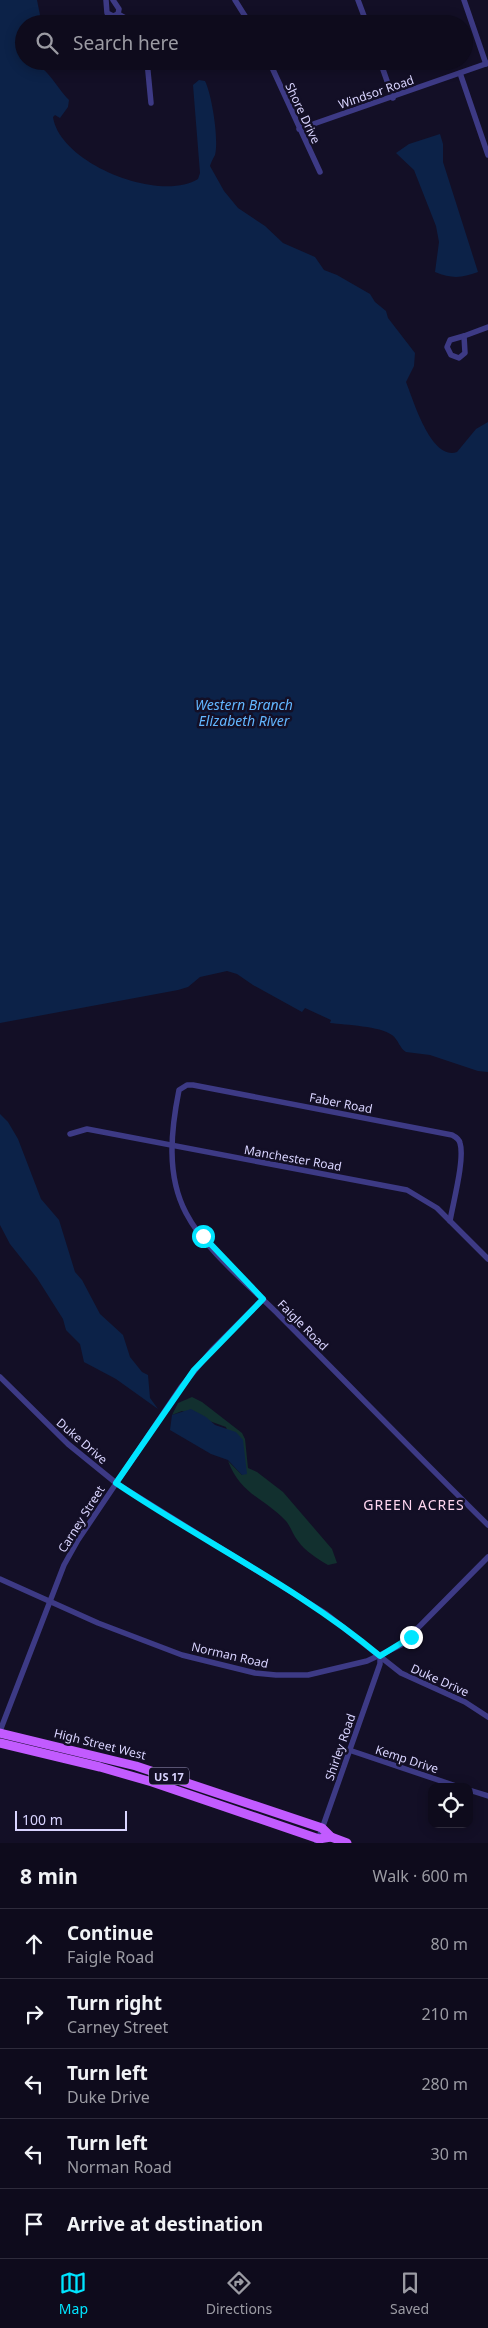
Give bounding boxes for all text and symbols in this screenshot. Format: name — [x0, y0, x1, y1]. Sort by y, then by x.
search box — [15, 15, 473, 70]
icon: search — [33, 29, 61, 57]
text: Search here — [73, 30, 179, 56]
street label: Windsor Road — [336, 71, 416, 113]
street label: Shore Drive — [281, 80, 325, 147]
water label: Western Branch Elizabeth River — [195, 695, 293, 730]
street label: Faber Road — [308, 1089, 374, 1117]
street label: Manchester Road — [243, 1141, 343, 1175]
route start — [192, 1225, 215, 1248]
street label: Faigle Road — [274, 1296, 332, 1354]
street label: Duke Drive — [53, 1414, 111, 1468]
street label: Carney Street — [54, 1482, 109, 1556]
district label: GREEN ACRES — [363, 1495, 465, 1514]
route end — [400, 1626, 423, 1649]
street label: Norman Road — [190, 1638, 270, 1672]
street label: Duke Drive — [408, 1660, 472, 1700]
street label: Shirley Road — [321, 1711, 359, 1783]
street label: High Street West — [52, 1724, 148, 1764]
street label: Kemp Drive — [373, 1741, 441, 1777]
road number: US 17 — [149, 1768, 189, 1784]
map controls — [428, 1783, 473, 1828]
button: locate — [428, 1783, 473, 1828]
scale bar — [15, 1808, 128, 1831]
text: 100 m — [22, 1810, 63, 1829]
text: 8 min — [20, 1862, 78, 1890]
text: Walk · 600 m — [373, 1865, 468, 1887]
text: Continue — [67, 1920, 153, 1946]
icon: ahead — [20, 1930, 48, 1958]
text: 80 m — [431, 1933, 468, 1955]
text: Faigle Road — [67, 1946, 154, 1968]
text: Turn right — [67, 1990, 162, 2016]
icon: right — [20, 2000, 48, 2028]
text: 210 m — [421, 2003, 468, 2025]
text: Carney Street — [67, 2016, 168, 2038]
text: Turn left — [67, 2060, 148, 2086]
icon: left — [20, 2070, 48, 2098]
text: 280 m — [421, 2073, 468, 2095]
text: Duke Drive — [67, 2086, 150, 2108]
text: Turn left — [67, 2130, 148, 2156]
icon: left — [20, 2140, 48, 2168]
text: 30 m — [431, 2143, 468, 2165]
text: Norman Road — [67, 2156, 172, 2178]
icon: arrive — [20, 2210, 48, 2238]
text: Arrive at destination — [67, 2211, 263, 2237]
tab: Map — [59, 2269, 88, 2318]
tab: Directions — [206, 2269, 272, 2318]
tab: Saved — [390, 2269, 429, 2318]

